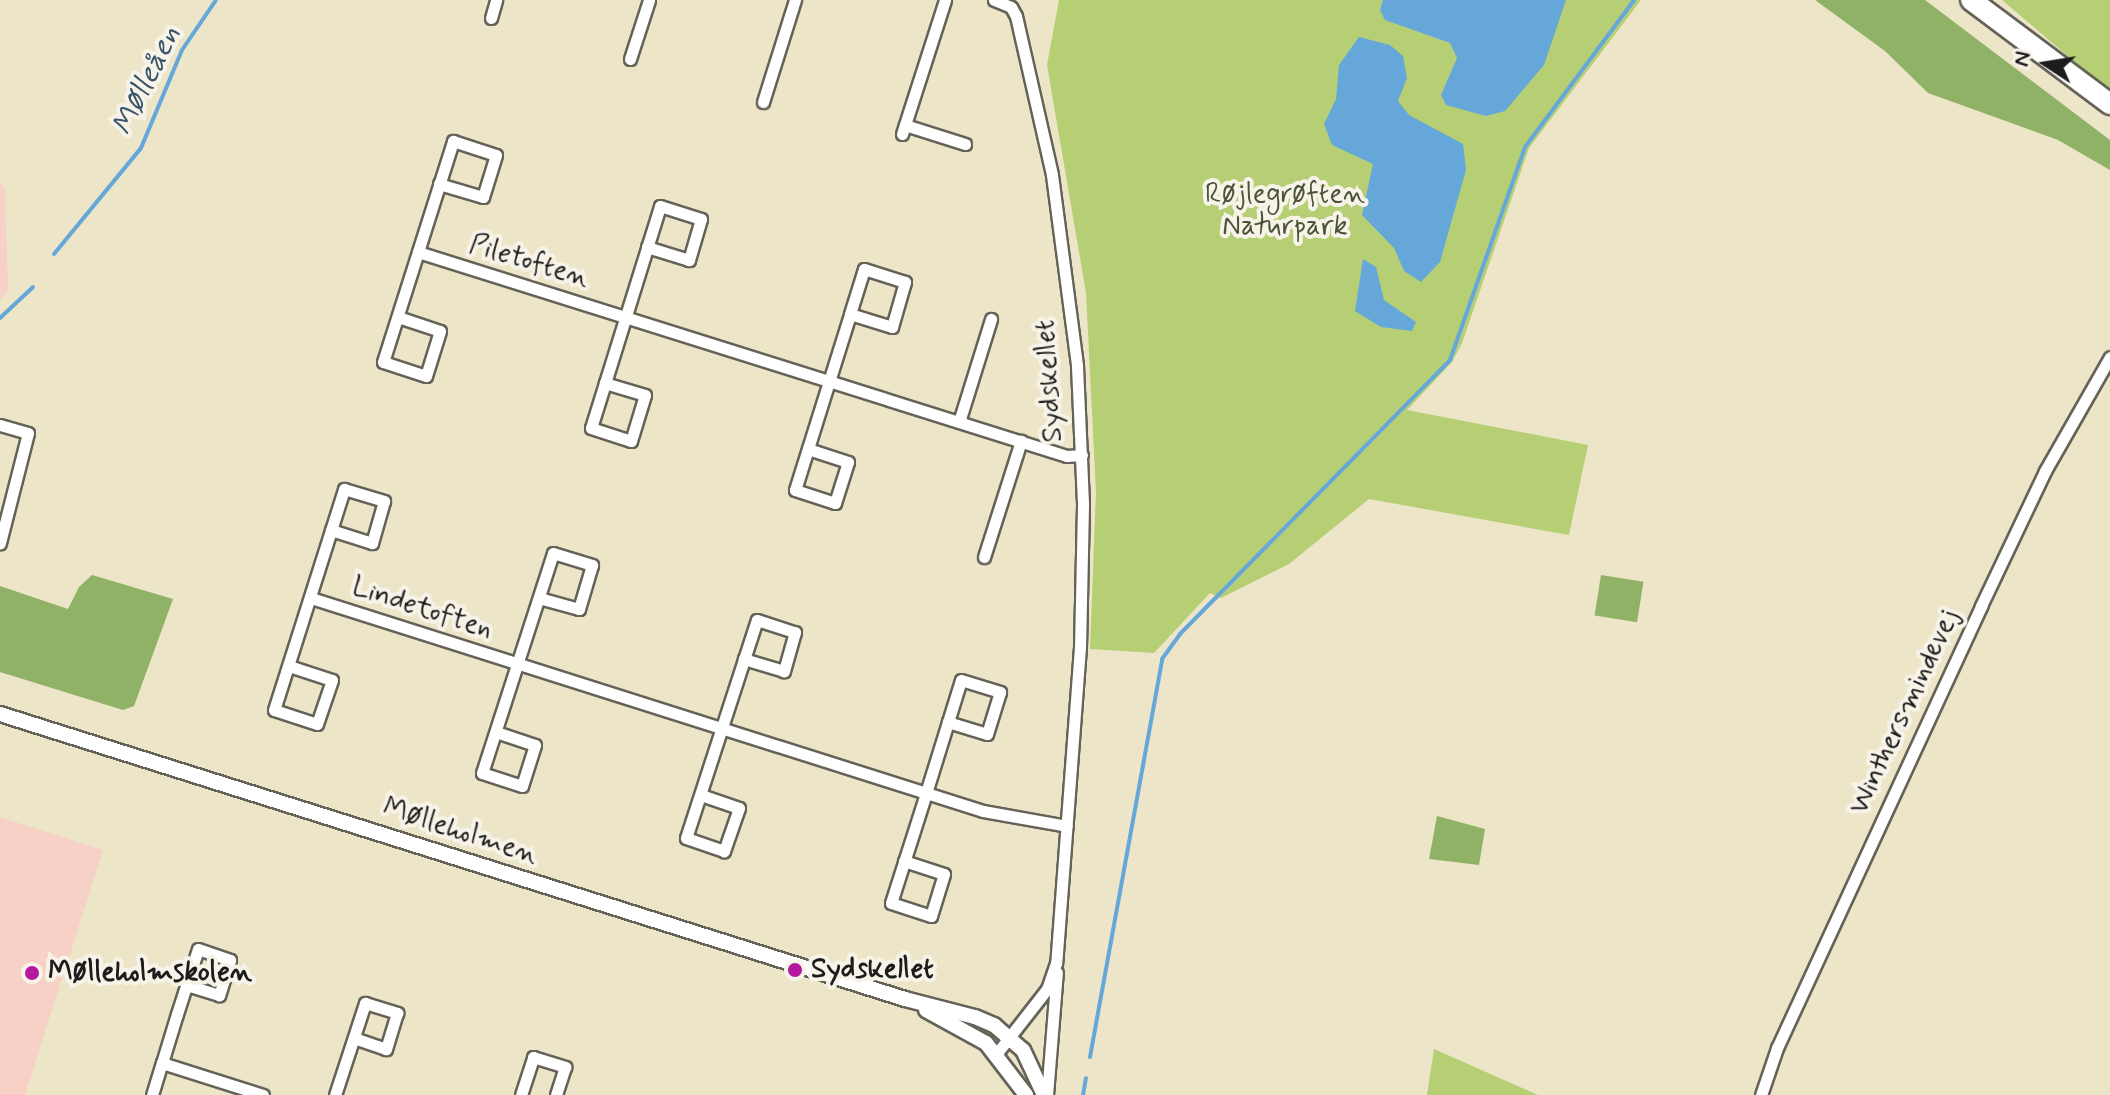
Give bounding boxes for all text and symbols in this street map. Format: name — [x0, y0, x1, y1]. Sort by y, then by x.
water label: Mølleåen — [105, 20, 189, 142]
north arrow — [2006, 24, 2086, 104]
text: N — [2007, 49, 2038, 69]
park label: Røjlegrøften Naturpark — [1205, 178, 1365, 244]
street label: Piletoften — [465, 228, 593, 296]
street label: Sydskellet — [1029, 319, 1071, 443]
street label: Lindetoften — [347, 570, 497, 648]
street label: Winthersmindevej — [1843, 604, 1967, 820]
street label: Mølleholmen — [378, 791, 542, 873]
place label: Sydskellet — [811, 953, 934, 987]
place label: Mølleholmskolen — [48, 956, 252, 990]
marker: Sydskellet — [786, 961, 804, 979]
marker: Mølleholmskolen — [23, 964, 41, 982]

